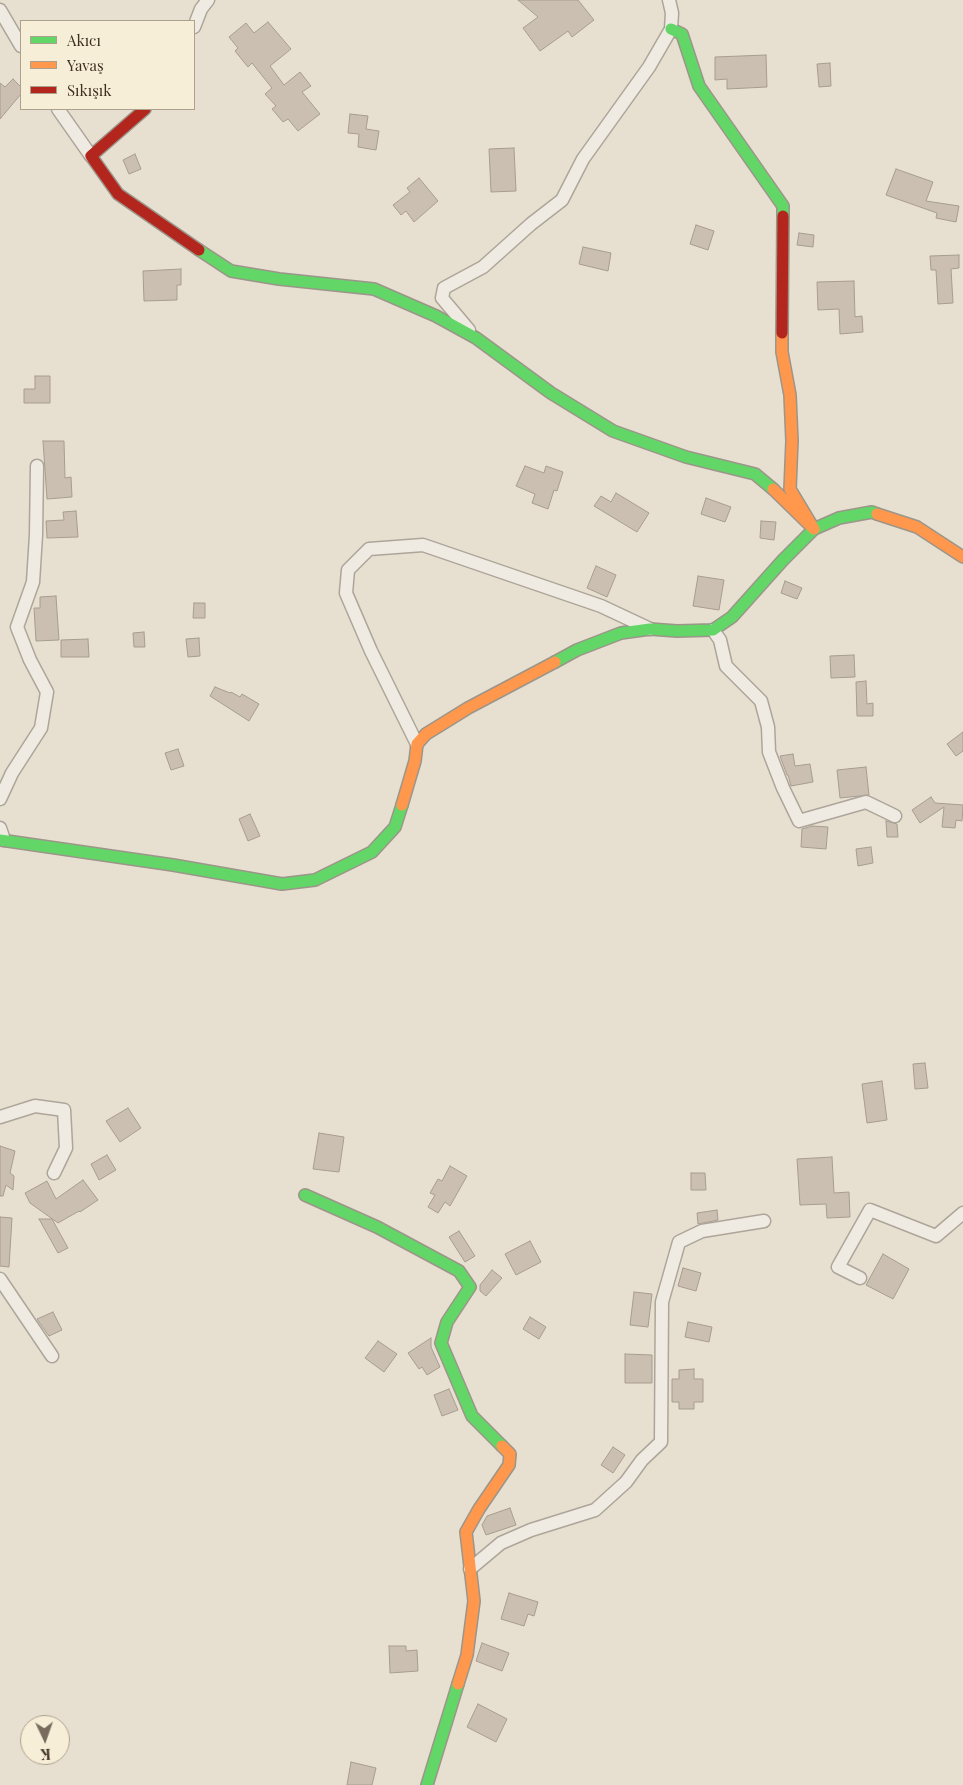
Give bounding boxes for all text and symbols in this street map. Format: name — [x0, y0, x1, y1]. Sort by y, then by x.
legend — [20, 20, 195, 110]
text: Akıcı — [67, 30, 101, 50]
text: Yavaş — [67, 55, 104, 75]
text: Sıkışık — [67, 80, 112, 100]
north arrow — [20, 1715, 70, 1765]
text: K — [40, 1745, 51, 1764]

